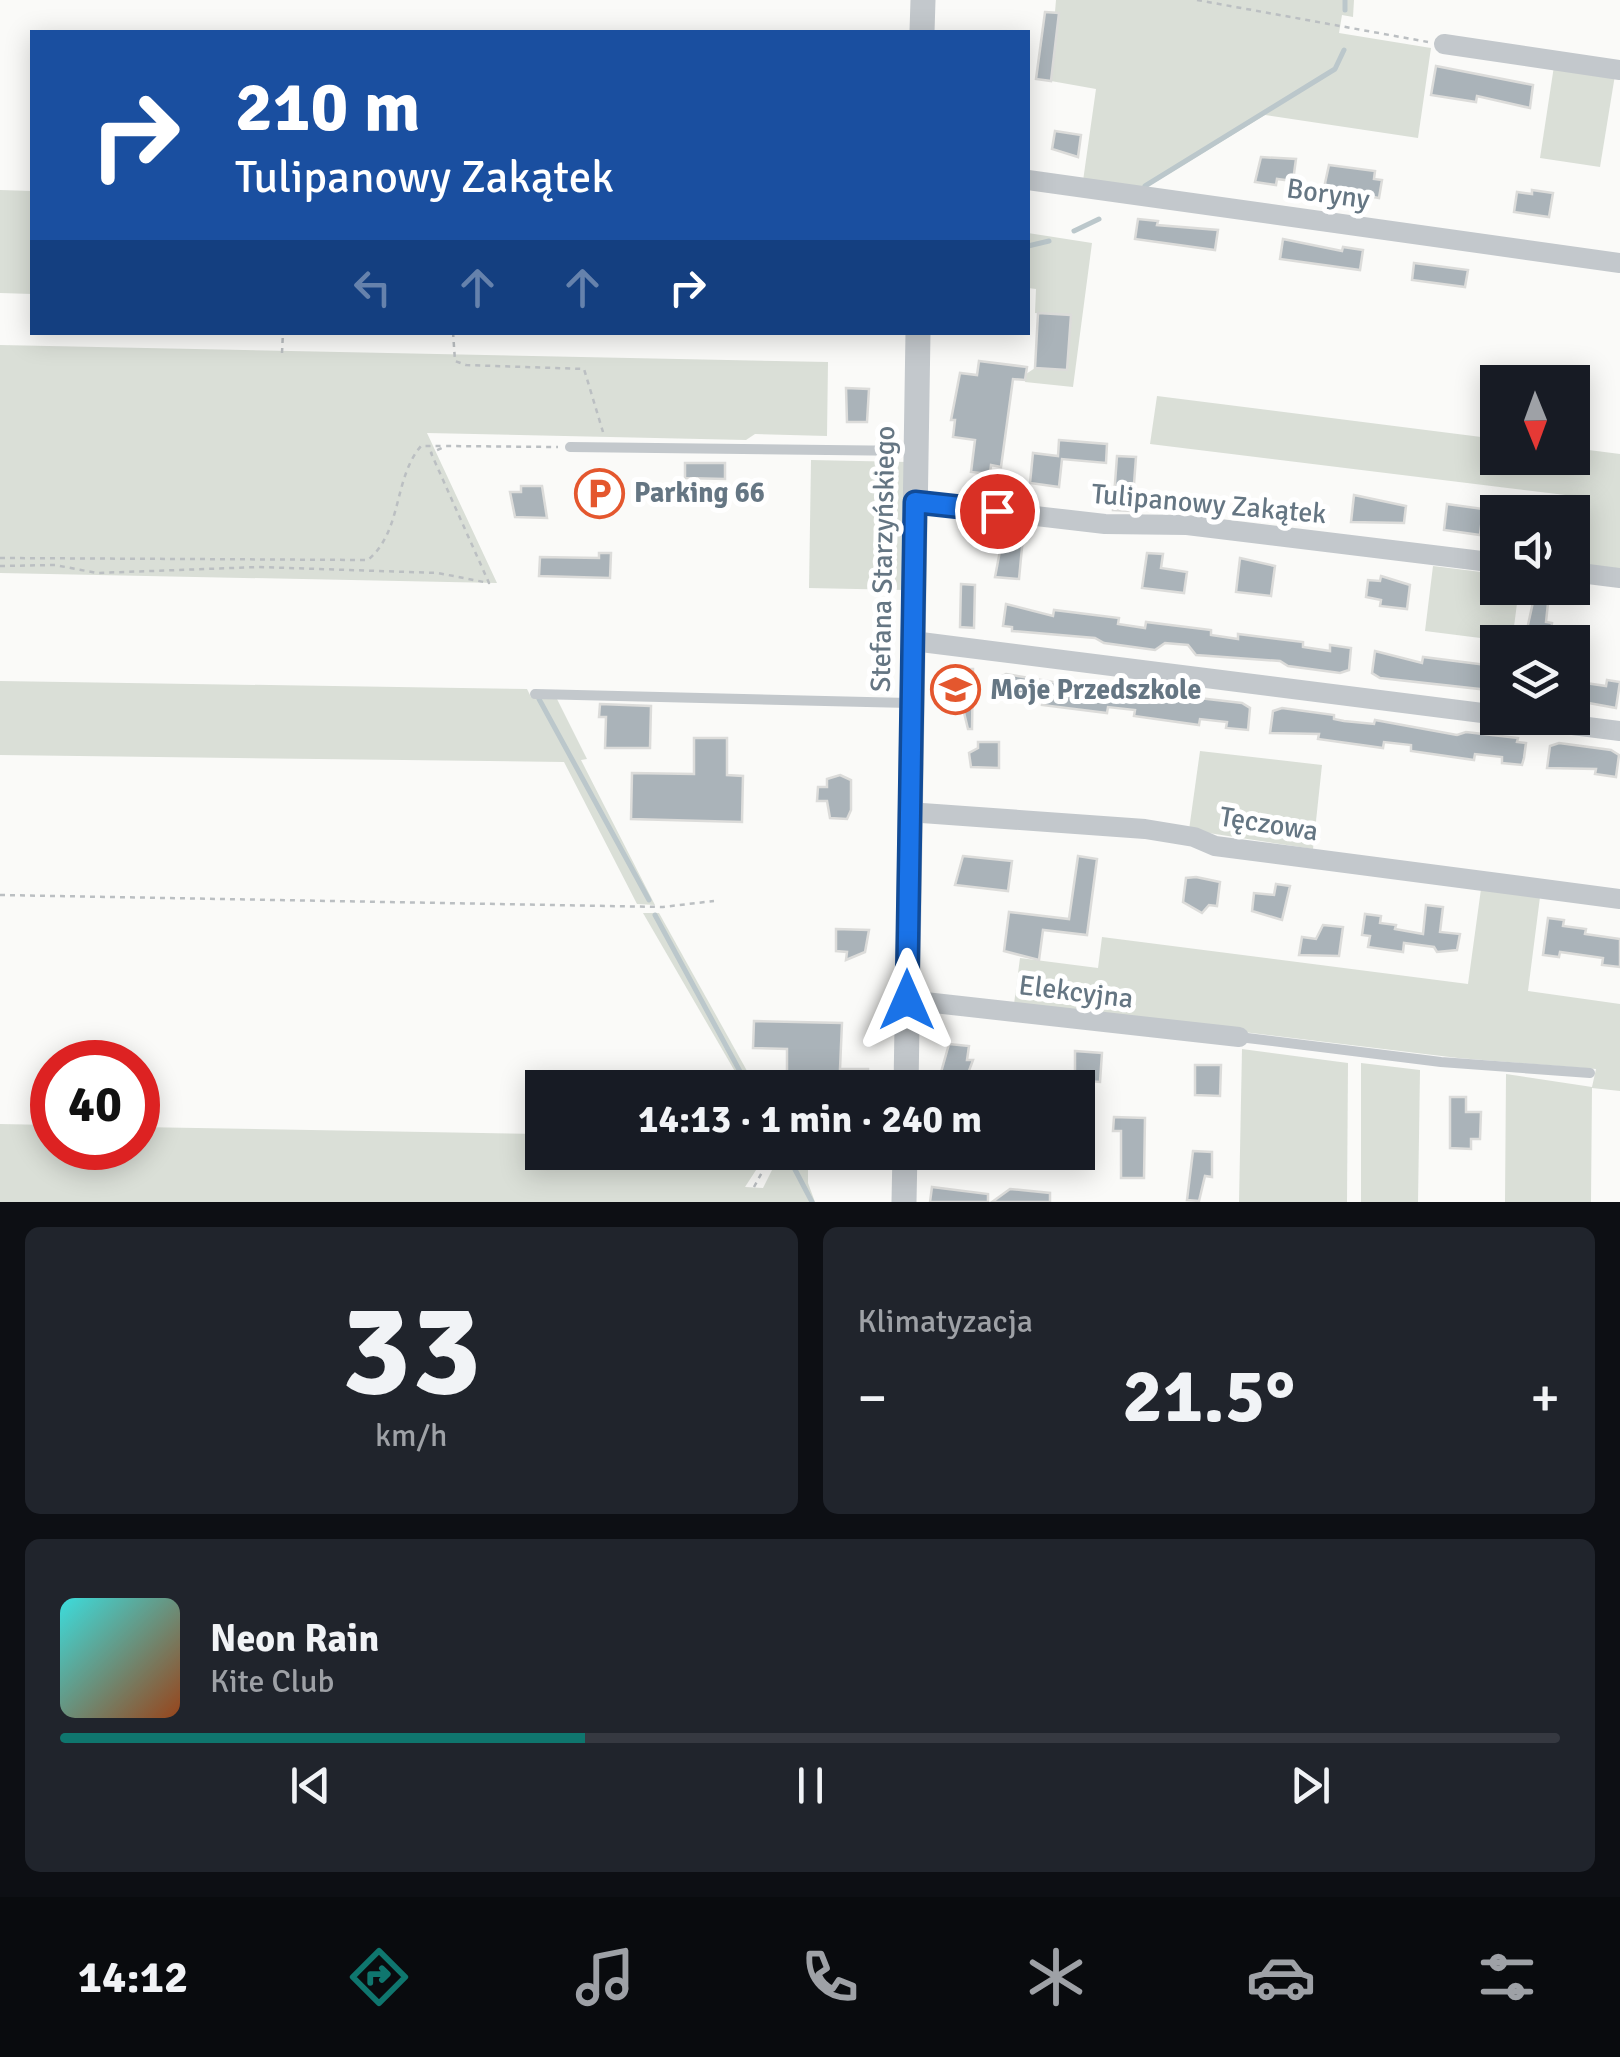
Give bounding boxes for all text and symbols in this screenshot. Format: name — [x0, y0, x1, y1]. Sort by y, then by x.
text: 210 m — [235, 64, 420, 150]
icon: right — [70, 70, 200, 200]
text: Tulipanowy Zakątek — [235, 150, 614, 205]
street label: Boryny — [1284, 171, 1372, 217]
icon: left — [345, 260, 400, 315]
icon: ahead — [450, 260, 505, 315]
icon: ahead — [555, 260, 610, 315]
icon: right — [660, 260, 715, 315]
north arrow — [1480, 365, 1590, 475]
map controls — [1480, 365, 1590, 735]
street label: Stefana Starzyńskiego — [864, 426, 902, 692]
parking icon: Parking 66 — [573, 467, 625, 519]
pin — [955, 469, 1040, 554]
place label: Parking 66 — [634, 476, 765, 510]
street label: Tulipanowy Zakątek — [1090, 477, 1328, 531]
icon: arrive — [970, 484, 1025, 539]
button: sound — [1480, 495, 1590, 605]
button: layers — [1480, 625, 1590, 735]
school or university icon: Moje Przedszkole — [929, 664, 981, 716]
place label: Moje Przedszkole — [990, 673, 1201, 707]
street label: Tęczowa — [1217, 799, 1321, 849]
position arrow — [855, 948, 959, 1052]
street label: Elekcyjna — [1017, 968, 1135, 1016]
speed limit sign: 40 — [30, 1040, 160, 1170]
text: 14:13 · 1 min · 240 m — [638, 1096, 982, 1143]
text: 33 — [341, 1271, 481, 1431]
text: Klimatyzacja — [858, 1302, 1033, 1341]
text: 21.5° — [1122, 1350, 1295, 1443]
text: − — [858, 1364, 887, 1432]
text: + — [1530, 1364, 1560, 1432]
text: km/h — [375, 1416, 447, 1455]
text: Neon Rain — [210, 1615, 379, 1662]
text: Kite Club — [210, 1662, 334, 1701]
icon: previous — [283, 1758, 338, 1813]
icon: pause — [783, 1758, 838, 1813]
icon: next — [1283, 1758, 1338, 1813]
icon: directions — [344, 1942, 414, 2012]
icon: music — [570, 1942, 640, 2012]
icon: phone — [795, 1942, 865, 2012]
icon: climate — [1021, 1942, 1091, 2012]
icon: car — [1246, 1942, 1316, 2012]
icon: filters — [1472, 1942, 1542, 2012]
text: 14:12 — [78, 1950, 188, 2005]

